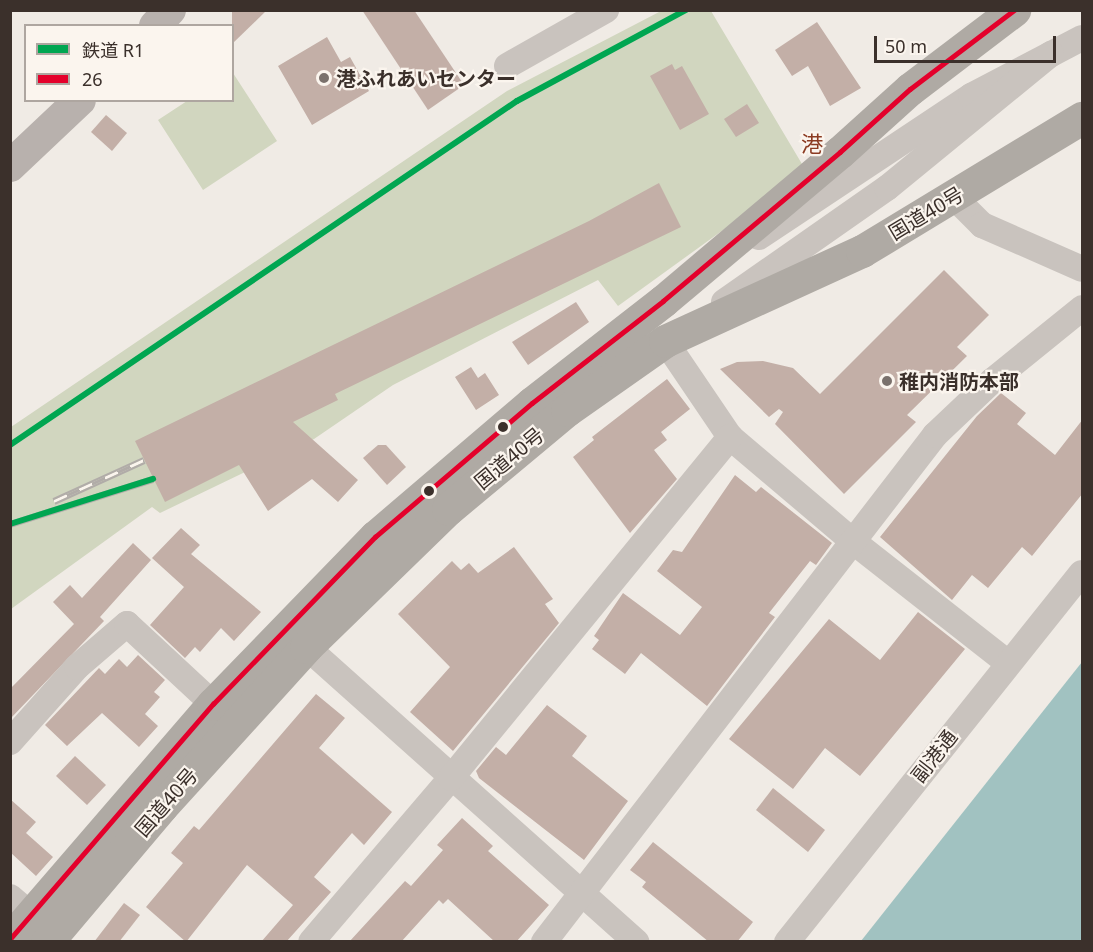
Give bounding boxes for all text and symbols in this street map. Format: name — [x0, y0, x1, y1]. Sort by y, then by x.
legend — [24, 24, 234, 102]
scale bar — [877, 24, 1058, 62]
text: 50 m — [885, 34, 927, 58]
text: 鉄道 R1 — [82, 38, 144, 62]
place label: 港ふれあいセンター — [336, 66, 516, 90]
text: 26 — [82, 67, 103, 91]
marker: 港ふれあいセンター — [317, 71, 331, 85]
district label: 港 — [801, 131, 823, 157]
street label: 国道40号 — [884, 181, 968, 245]
place label: 稚内消防本部 — [899, 369, 1019, 393]
marker: 稚内消防本部 — [880, 374, 894, 388]
unlabelled marker — [497, 421, 509, 433]
street label: 国道40号 — [470, 422, 548, 494]
unlabelled marker — [423, 485, 435, 497]
street label: 副港通 — [906, 725, 962, 787]
street label: 国道40号 — [130, 763, 202, 841]

